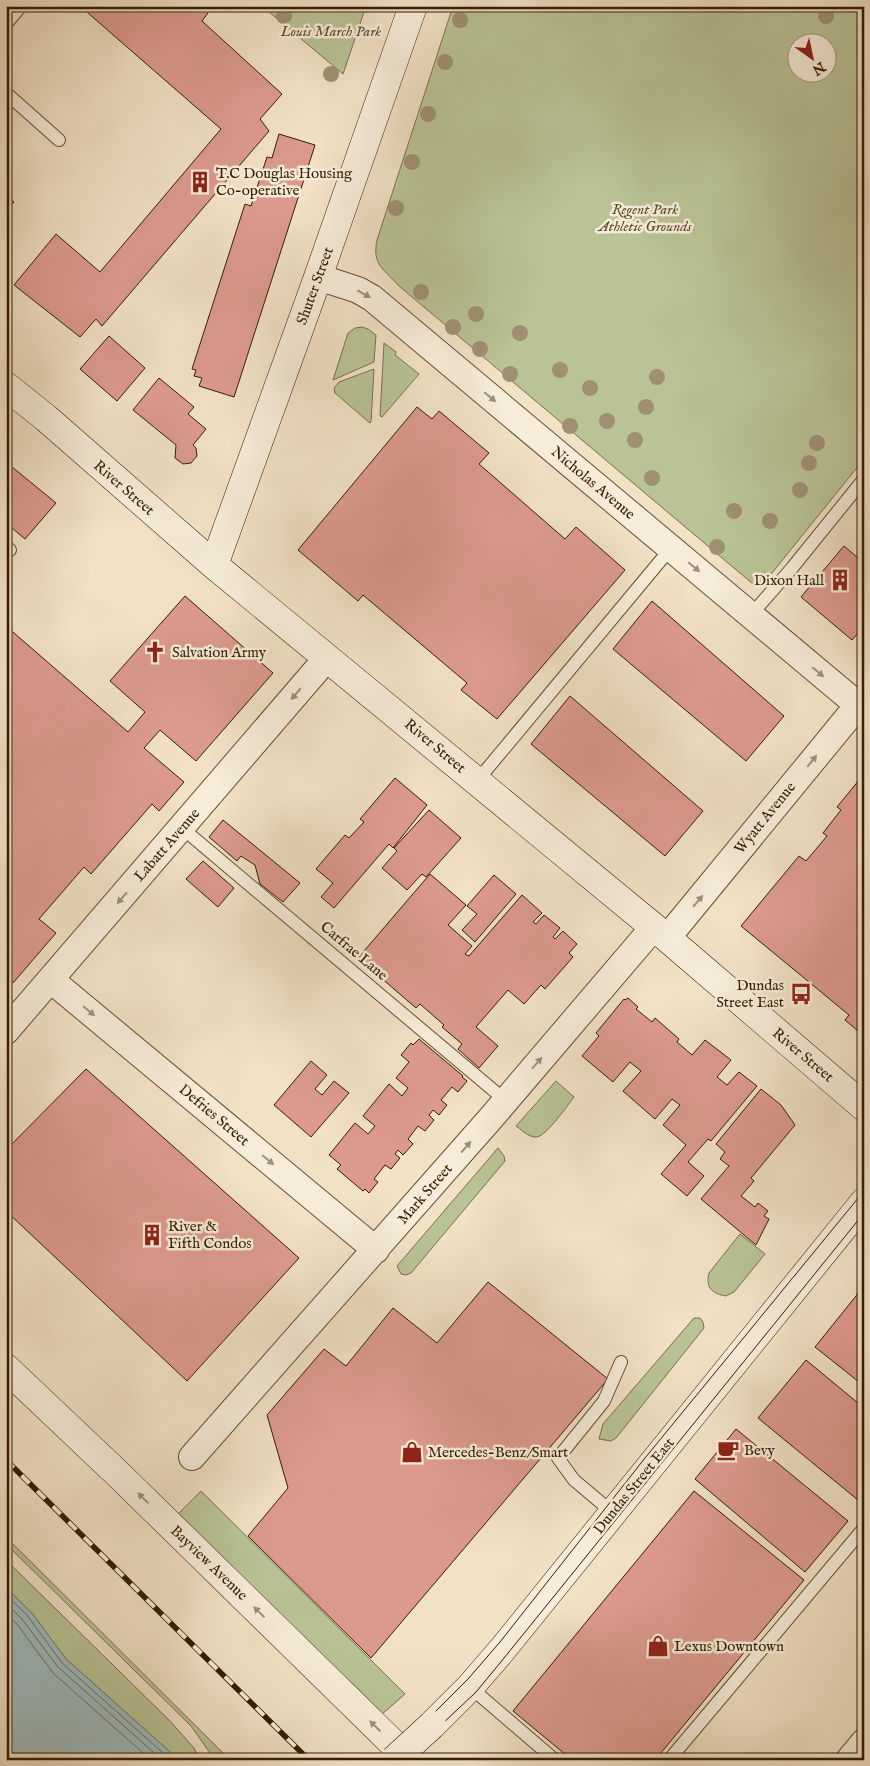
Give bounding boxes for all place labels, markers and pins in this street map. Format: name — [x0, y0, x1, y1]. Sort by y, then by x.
place label: T.C Douglas Housing Co-operative — [216, 164, 353, 200]
building icon: T.C Douglas Housing Co-operative — [187, 169, 213, 195]
building icon: Dixon Hall — [827, 567, 853, 593]
place label: Dixon Hall — [754, 571, 825, 590]
church icon: Salvation Army — [142, 639, 168, 665]
place label: Salvation Army — [172, 643, 267, 662]
place label: Dundas Street East — [716, 976, 784, 1012]
bus stop icon: Dundas Street East — [788, 981, 814, 1007]
place label: River & Fifth Condos — [168, 1217, 252, 1253]
building icon: River & Fifth Condos — [139, 1222, 165, 1248]
cafe icon: Bevy — [715, 1437, 741, 1463]
shop icon: Mercedes-Benz/Smart — [399, 1439, 425, 1465]
place label: Bevy — [744, 1441, 775, 1460]
place label: Mercedes-Benz/Smart — [428, 1443, 568, 1462]
shop icon: Lexus Downtown — [645, 1633, 671, 1659]
place label: Lexus Downtown — [674, 1637, 784, 1656]

